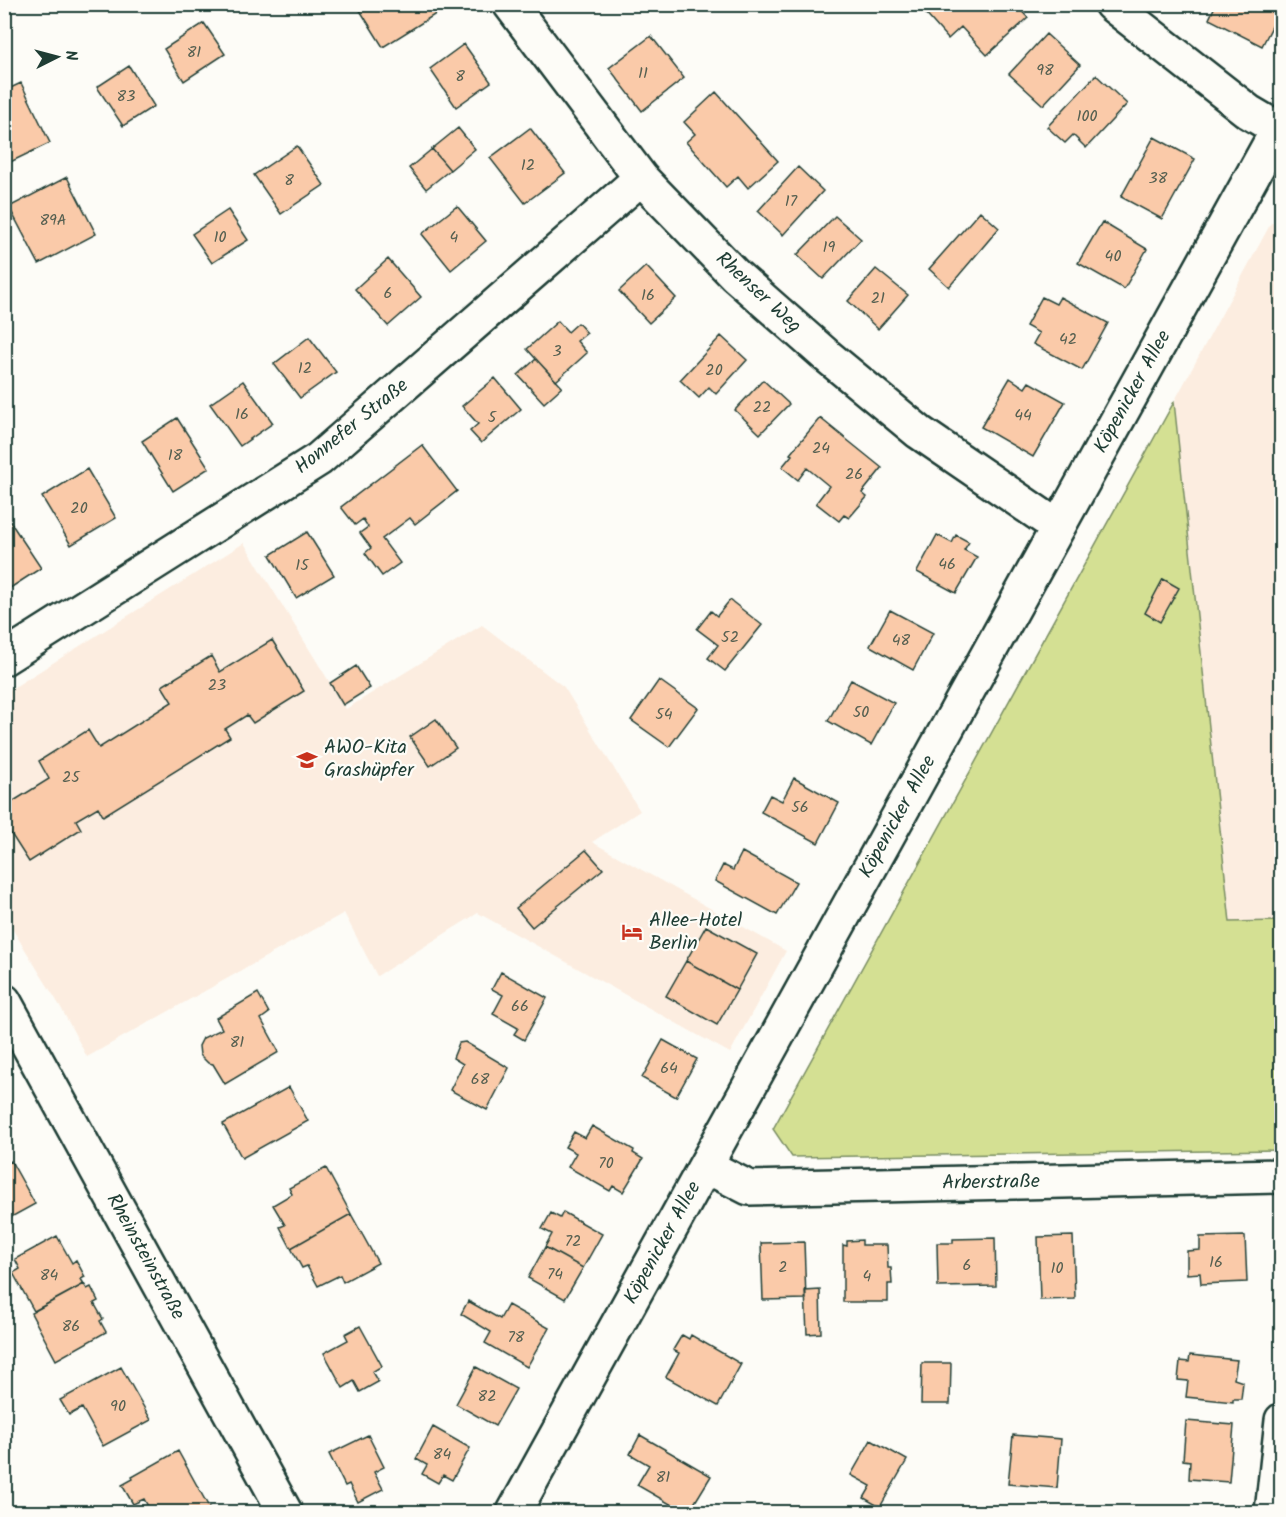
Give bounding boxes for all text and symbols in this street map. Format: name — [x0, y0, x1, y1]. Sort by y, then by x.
north arrow — [27, 27, 87, 87]
house number: 81 — [187, 40, 201, 65]
text: N — [57, 49, 83, 62]
house number: 98 — [1036, 58, 1054, 83]
house number: 11 — [638, 61, 648, 86]
house number: 8 — [455, 64, 465, 89]
house number: 83 — [117, 84, 135, 109]
house number: 100 — [1076, 104, 1098, 129]
house number: 12 — [521, 153, 535, 178]
house number: 38 — [1149, 166, 1168, 191]
house number: 8 — [284, 168, 294, 193]
house number: 17 — [785, 189, 798, 214]
house number: 89A — [39, 208, 67, 233]
house number: 10 — [213, 225, 227, 250]
house number: 4 — [450, 225, 459, 250]
house number: 19 — [823, 235, 836, 260]
street label: Rhenser Weg — [707, 244, 809, 342]
house number: 40 — [1105, 244, 1121, 269]
house number: 6 — [384, 281, 392, 306]
house number: 16 — [641, 283, 655, 308]
house number: 21 — [871, 286, 885, 311]
street label: Köpenicker Allee — [1086, 324, 1180, 460]
house number: 42 — [1059, 327, 1077, 352]
house number: 3 — [552, 339, 562, 364]
house number: 12 — [298, 356, 312, 381]
house number: 20 — [705, 358, 723, 383]
street label: Honnefer Straße — [288, 371, 416, 483]
house number: 22 — [753, 395, 771, 420]
house number: 16 — [235, 402, 249, 427]
house number: 44 — [1014, 403, 1032, 428]
house number: 5 — [488, 405, 498, 430]
house number: 24 — [812, 436, 830, 461]
house number: 18 — [168, 443, 183, 468]
house number: 26 — [845, 462, 863, 487]
house number: 20 — [70, 496, 88, 521]
house number: 46 — [938, 552, 956, 577]
house number: 15 — [295, 553, 310, 578]
house number: 52 — [721, 625, 739, 650]
house number: 48 — [892, 628, 911, 653]
house number: 23 — [208, 673, 226, 698]
house number: 50 — [853, 700, 869, 725]
house number: 54 — [655, 702, 673, 727]
place label: AWO-Kita Grashüpfer — [324, 732, 415, 787]
school or university icon: AWO-Kita Grashüpfer — [295, 748, 319, 772]
street label: Köpenicker Allee — [851, 749, 945, 885]
house number: 25 — [62, 765, 81, 790]
house number: 56 — [791, 795, 809, 820]
place label: Allee-Hotel Berlin — [649, 905, 742, 960]
hotel icon: Allee-Hotel Berlin — [620, 920, 644, 944]
house number: 66 — [511, 994, 529, 1019]
house number: 81 — [230, 1030, 244, 1055]
house number: 64 — [660, 1056, 678, 1081]
house number: 68 — [471, 1067, 490, 1092]
house number: 70 — [598, 1151, 614, 1176]
street label: Arberstraße — [942, 1166, 1040, 1200]
street label: Köpenicker Allee — [616, 1175, 710, 1311]
street label: Rheinsteinstraße — [97, 1188, 193, 1326]
house number: 72 — [565, 1229, 581, 1254]
house number: 16 — [1209, 1250, 1223, 1275]
house number: 6 — [963, 1253, 971, 1278]
house number: 2 — [778, 1255, 788, 1280]
house number: 10 — [1050, 1256, 1064, 1281]
house number: 74 — [547, 1262, 563, 1287]
house number: 84 — [40, 1263, 58, 1288]
house number: 4 — [863, 1264, 872, 1289]
house number: 86 — [62, 1314, 80, 1339]
house number: 78 — [507, 1325, 525, 1350]
house number: 82 — [478, 1384, 496, 1409]
house number: 90 — [110, 1394, 126, 1419]
house number: 84 — [433, 1442, 451, 1467]
house number: 81 — [656, 1465, 670, 1490]

